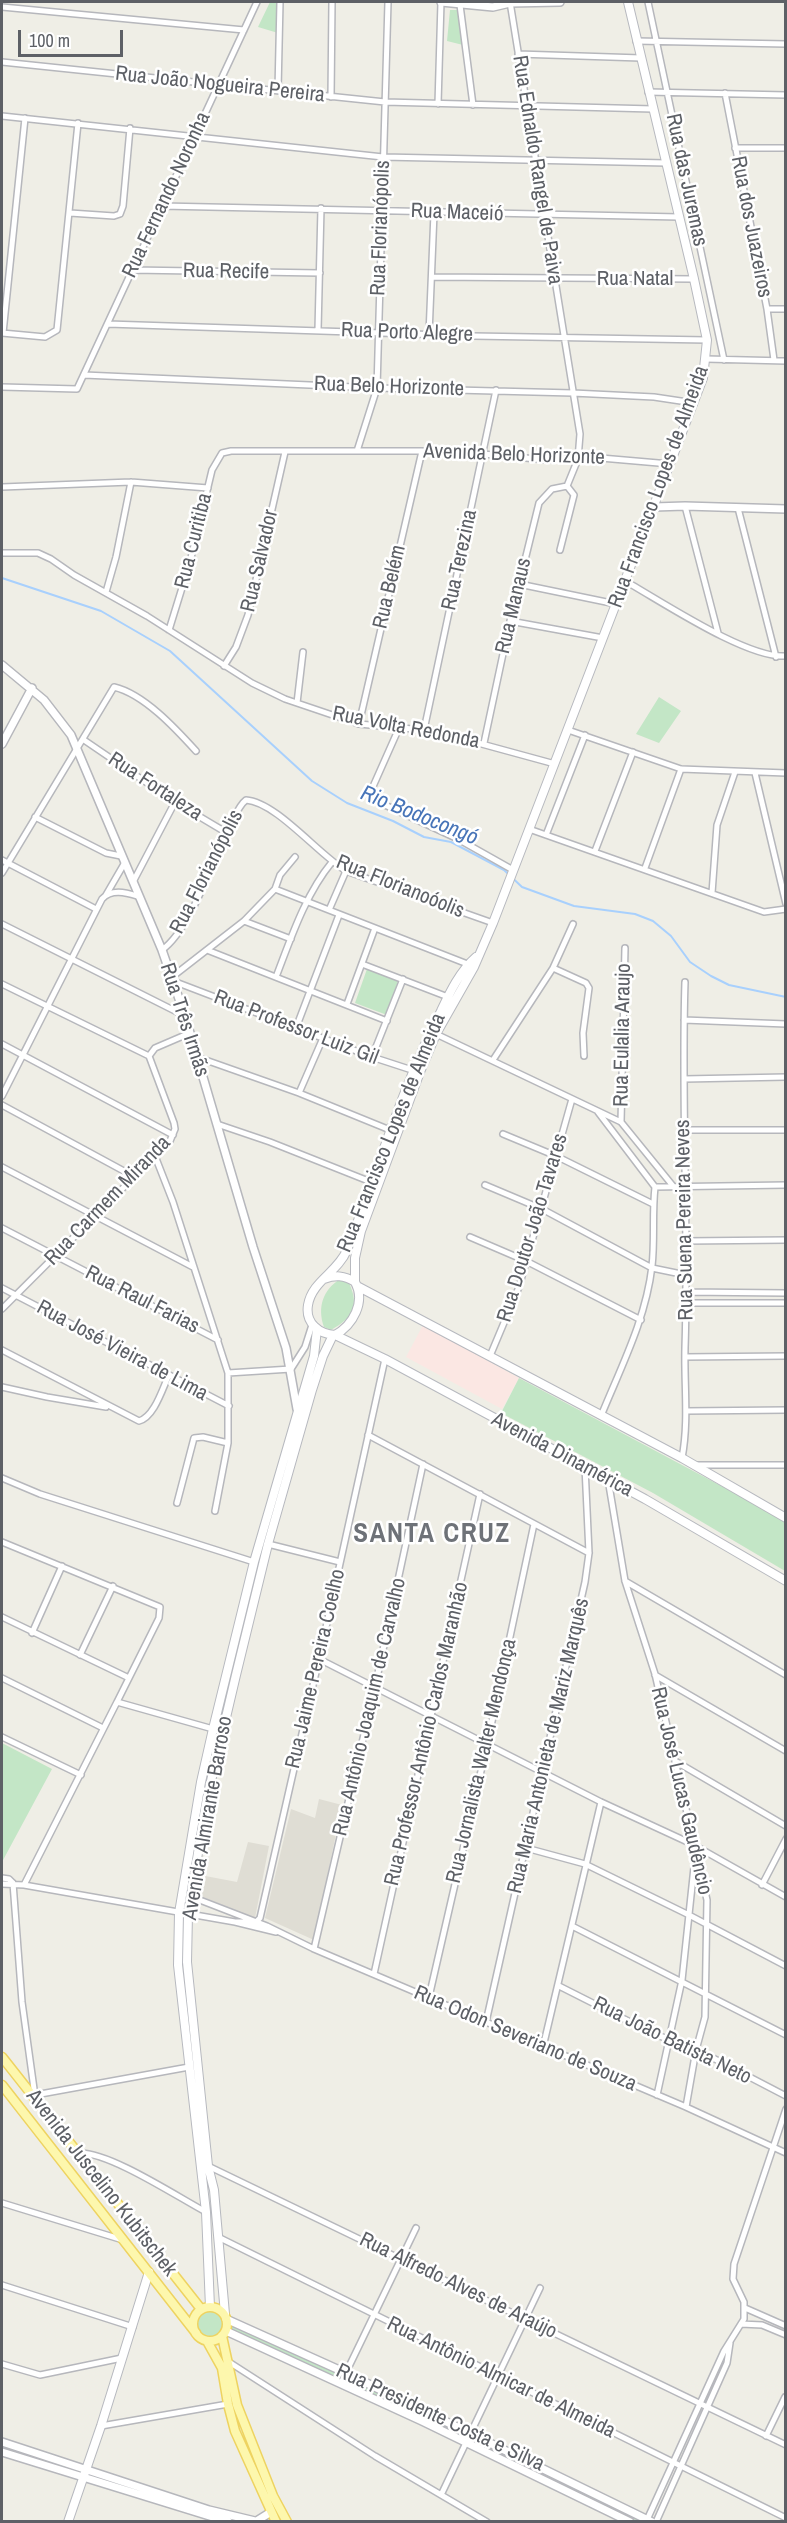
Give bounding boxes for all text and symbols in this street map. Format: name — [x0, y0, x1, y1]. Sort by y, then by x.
scale bar — [21, 18, 126, 56]
text: 100 m — [29, 28, 70, 53]
street label: Rua Ednaldo Rangel de Paiva — [506, 54, 568, 286]
street label: Rua João Nogueira Pereira — [114, 61, 326, 109]
street label: Rua Fernando Noronha — [118, 108, 216, 282]
street label: Rua das Juremas — [660, 111, 712, 249]
street label: Rua dos Juazeiros — [725, 154, 777, 300]
street label: Rua Florianópolis — [366, 160, 396, 296]
street label: Rua Maceió — [410, 199, 504, 227]
street label: Rua Recife — [183, 259, 269, 285]
street label: Rua Natal — [597, 266, 673, 292]
street label: Rua Porto Alegre — [341, 318, 473, 348]
street label: Rua Francisco Lopes de Almeida — [603, 363, 715, 611]
street label: Rua Belo Horizonte — [313, 372, 465, 402]
street label: Avenida Belo Horizonte — [423, 439, 605, 471]
street label: Rua Curitiba — [170, 491, 218, 591]
street label: Rua Salvador — [236, 507, 284, 615]
street label: Rua Terezina — [437, 507, 483, 613]
street label: Rua Belém — [368, 543, 412, 631]
street label: Rua Manaus — [491, 556, 537, 656]
street label: Rua Volta Redonda — [330, 701, 482, 755]
street label: Rua Fortaleza — [103, 747, 207, 827]
water label: Rio Bodocongó — [356, 780, 482, 852]
street label: Rua Florianópolis — [165, 806, 249, 938]
street label: Rua Florianoóolis — [332, 850, 468, 924]
street label: Rua Três Irmãs — [154, 960, 214, 1080]
street label: Rua Eulalia Araujo — [609, 963, 637, 1107]
street label: Rua Professor Luiz Gil — [210, 985, 382, 1071]
street label: Rua Francisco Lopes de Almeida — [332, 1010, 452, 1256]
street label: Rua Suena Pereira Neves — [671, 1119, 699, 1321]
street label: Rua Carmem Miranda — [40, 1131, 176, 1271]
street label: Rua Doutor João Tavares — [492, 1131, 574, 1325]
street label: Rua Raul Farias — [81, 1261, 203, 1339]
street label: Rua José Vieira de Lima — [32, 1295, 212, 1407]
street label: Avenida Dinamérica — [487, 1407, 637, 1503]
district label: SANTA CRUZ — [353, 1519, 511, 1551]
street label: Rua Jaime Pereira Coelho — [281, 1567, 351, 1771]
street label: Rua Antônio Joaquim de Carvalho — [328, 1575, 412, 1839]
street label: Rua Professor Antônio Carlos Maranhão — [380, 1580, 474, 1888]
street label: Rua Maria Antonieta de Mariz Marquês — [503, 1596, 595, 1896]
street label: Rua Jornalista Walter Mendonça — [442, 1636, 522, 1886]
street label: Rua José Lucas Gaudêncio — [645, 1685, 717, 1897]
street label: Avenida Almirante Barroso — [178, 1714, 238, 1922]
street label: Rua Odon Severiano de Souza — [410, 1981, 640, 2097]
street label: Rua João Batista Neto — [589, 1992, 755, 2090]
street label: Avenida Juscelino Kubitschek — [20, 2084, 182, 2282]
street label: Rua Alfredo Alves de Araújo — [355, 2227, 561, 2345]
street label: Rua Antônio Almicar de Almeida — [383, 2312, 619, 2444]
street label: Rua Presidente Costa e Silva — [332, 2359, 548, 2477]

